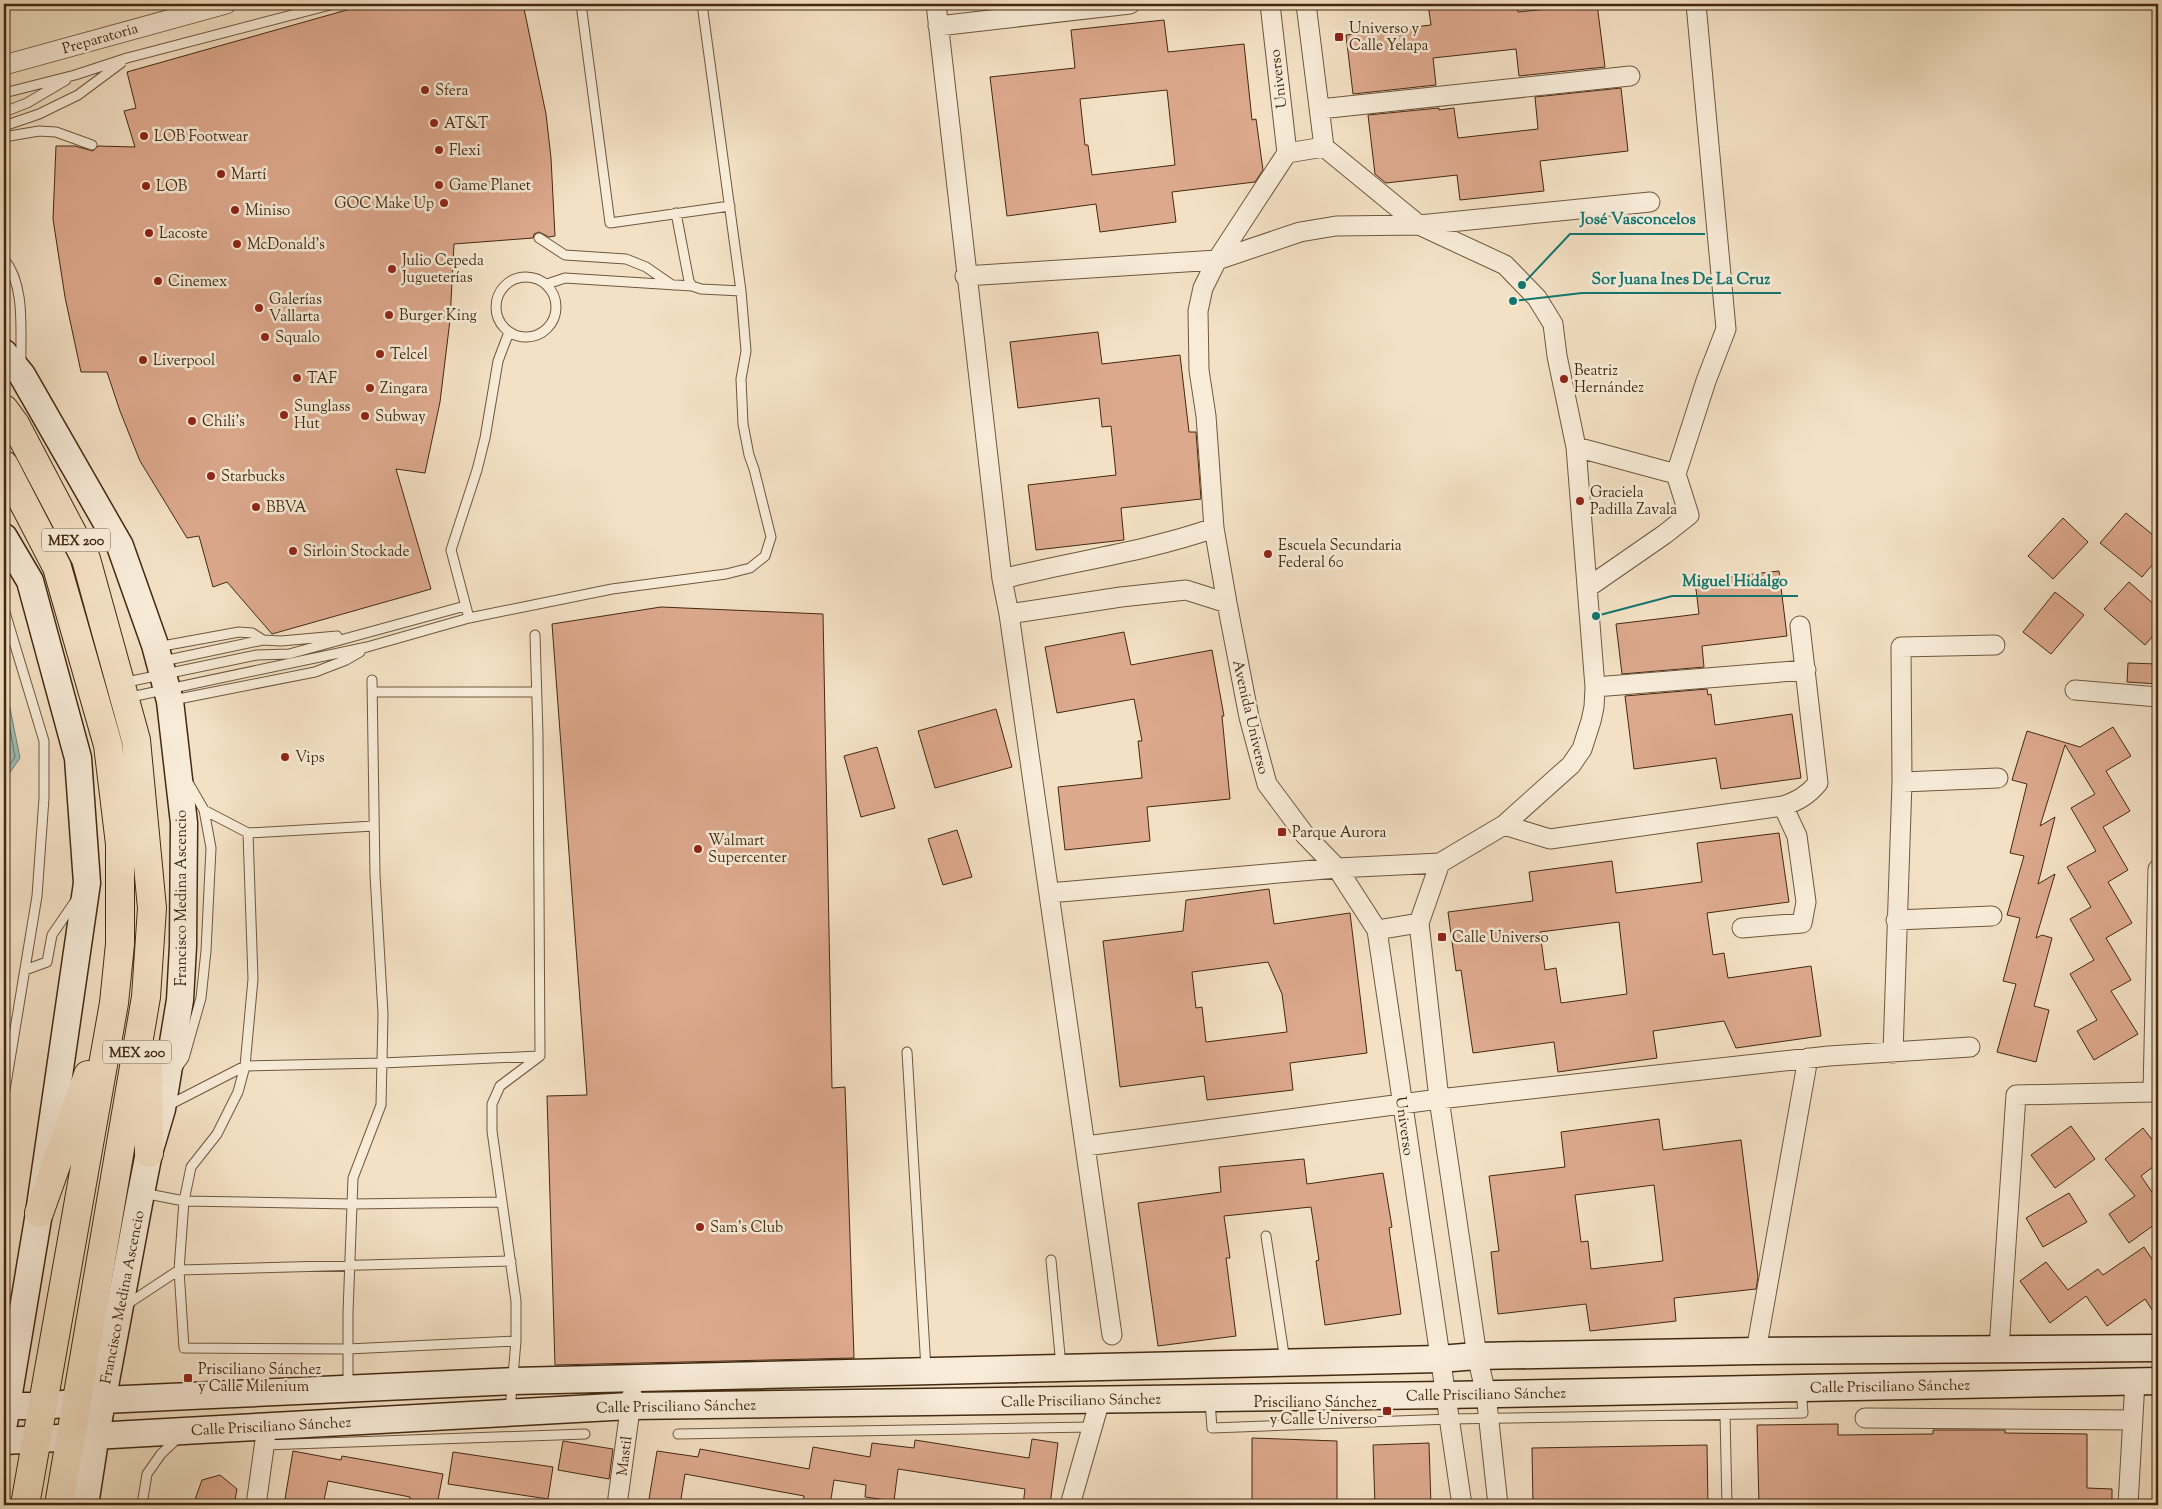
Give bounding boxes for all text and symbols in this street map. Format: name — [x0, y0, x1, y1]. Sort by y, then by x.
street label: Preparatoria — [60, 19, 141, 60]
place label: Universo y Calle Yelapa — [1349, 19, 1429, 57]
marker: Universo y Calle Yelapa — [1333, 31, 1345, 43]
street label: Universo — [1265, 48, 1294, 110]
place label: Sfera — [435, 81, 468, 102]
marker: Sfera — [419, 84, 431, 96]
place label: AT&T — [444, 114, 489, 135]
marker: AT&T — [428, 117, 440, 129]
place label: LOB Footwear — [154, 127, 249, 148]
marker: LOB Footwear — [138, 130, 150, 142]
place label: Flexi — [449, 141, 481, 162]
marker: Flexi — [433, 144, 445, 156]
place label: Martí — [231, 165, 267, 186]
marker: Martí — [215, 168, 227, 180]
place label: Game Planet — [449, 176, 531, 197]
place label: LOB — [156, 177, 188, 198]
marker: Game Planet — [433, 179, 445, 191]
marker: LOB — [140, 180, 152, 192]
place label: GOC Make Up — [334, 194, 434, 215]
marker: GOC Make Up — [438, 197, 450, 209]
place label: Miniso — [245, 201, 290, 222]
callout: José Vasconcelos — [1570, 203, 1705, 234]
marker: Miniso — [229, 204, 241, 216]
text: José Vasconcelos — [1578, 209, 1696, 232]
place label: Lacoste — [159, 224, 208, 245]
marker: Lacoste — [143, 227, 155, 239]
place label: McDonald's — [247, 235, 325, 256]
marker: McDonald's — [231, 238, 243, 250]
place label: Julio Cepeda Jugueterías — [401, 251, 484, 289]
callout: Sor Juana Ines De La Cruz — [1582, 262, 1781, 293]
marker: Julio Cepeda Jugueterías — [386, 263, 398, 275]
text: Sor Juana Ines De La Cruz — [1592, 269, 1770, 292]
place label: Cinemex — [168, 272, 227, 293]
marker: Cinemex — [152, 275, 164, 287]
place label: Galerías Vallarta — [269, 290, 322, 328]
marker: Galerías Vallarta — [253, 302, 265, 314]
place label: Burger King — [399, 306, 477, 327]
marker: Burger King — [383, 309, 395, 321]
place label: Squalo — [275, 328, 320, 349]
marker: Squalo — [259, 331, 271, 343]
place label: Telcel — [390, 345, 428, 366]
marker: Telcel — [374, 348, 386, 360]
place label: Liverpool — [153, 351, 215, 372]
marker: Liverpool — [137, 354, 149, 366]
place label: Beatriz Hernández — [1574, 361, 1644, 399]
place label: TAF — [307, 369, 337, 390]
marker: TAF — [291, 372, 303, 384]
marker: Beatriz Hernández — [1558, 373, 1570, 385]
place label: Zingara — [380, 379, 428, 400]
marker: Zingara — [364, 382, 376, 394]
place label: Sunglass Hut — [294, 397, 351, 435]
place label: Subway — [375, 407, 426, 428]
marker: Sunglass Hut — [278, 409, 290, 421]
marker: Subway — [359, 410, 371, 422]
place label: Chili's — [202, 412, 245, 433]
marker: Chili's — [186, 415, 198, 427]
place label: Starbucks — [221, 467, 285, 488]
marker: Starbucks — [205, 470, 217, 482]
place label: Graciela Padilla Zavala — [1590, 483, 1677, 521]
marker: Graciela Padilla Zavala — [1574, 495, 1586, 507]
place label: BBVA — [266, 498, 307, 519]
marker: BBVA — [250, 501, 262, 513]
road number: MEX 200 — [42, 528, 110, 552]
place label: Escuela Secundaria Federal 60 — [1278, 536, 1402, 574]
place label: Sirloin Stockade — [303, 542, 409, 563]
marker: Sirloin Stockade — [287, 545, 299, 557]
marker: Escuela Secundaria Federal 60 — [1262, 548, 1274, 560]
callout: Miguel Hidalgo — [1672, 565, 1798, 596]
text: Miguel Hidalgo — [1682, 571, 1788, 594]
street label: Avenida Universo — [1226, 658, 1273, 777]
place label: Vips — [295, 748, 325, 769]
marker: Vips — [279, 751, 291, 763]
street label: Francisco Medina Ascencio — [172, 810, 193, 986]
place label: Parque Aurora — [1292, 823, 1386, 844]
marker: Parque Aurora — [1276, 826, 1288, 838]
place label: Walmart Supercenter — [708, 831, 787, 869]
marker: Walmart Supercenter — [692, 843, 704, 855]
place label: Calle Universo — [1452, 928, 1549, 949]
marker: Calle Universo — [1436, 931, 1448, 943]
road number: MEX 200 — [103, 1040, 171, 1064]
street label: Universo — [1389, 1095, 1418, 1157]
street label: Francisco Medina Ascencio — [96, 1209, 151, 1386]
place label: Sam's Club — [710, 1218, 783, 1239]
marker: Sam's Club — [694, 1221, 706, 1233]
place label: Prisciliano Sánchez y Calle Milenium — [198, 1360, 321, 1398]
marker: Prisciliano Sánchez y Calle Milenium — [182, 1372, 194, 1384]
street label: Calle Prisciliano Sánchez — [1810, 1376, 1971, 1399]
street label: Calle Prisciliano Sánchez — [1406, 1384, 1567, 1407]
street label: Calle Prisciliano Sánchez — [1001, 1390, 1162, 1413]
place label: Prisciliano Sánchez y Calle Universo — [1254, 1393, 1377, 1431]
street label: Calle Prisciliano Sánchez — [596, 1396, 757, 1419]
marker: Prisciliano Sánchez y Calle Universo — [1381, 1405, 1393, 1417]
street label: Calle Prisciliano Sánchez — [190, 1413, 352, 1442]
street label: Mastil — [613, 1435, 638, 1477]

